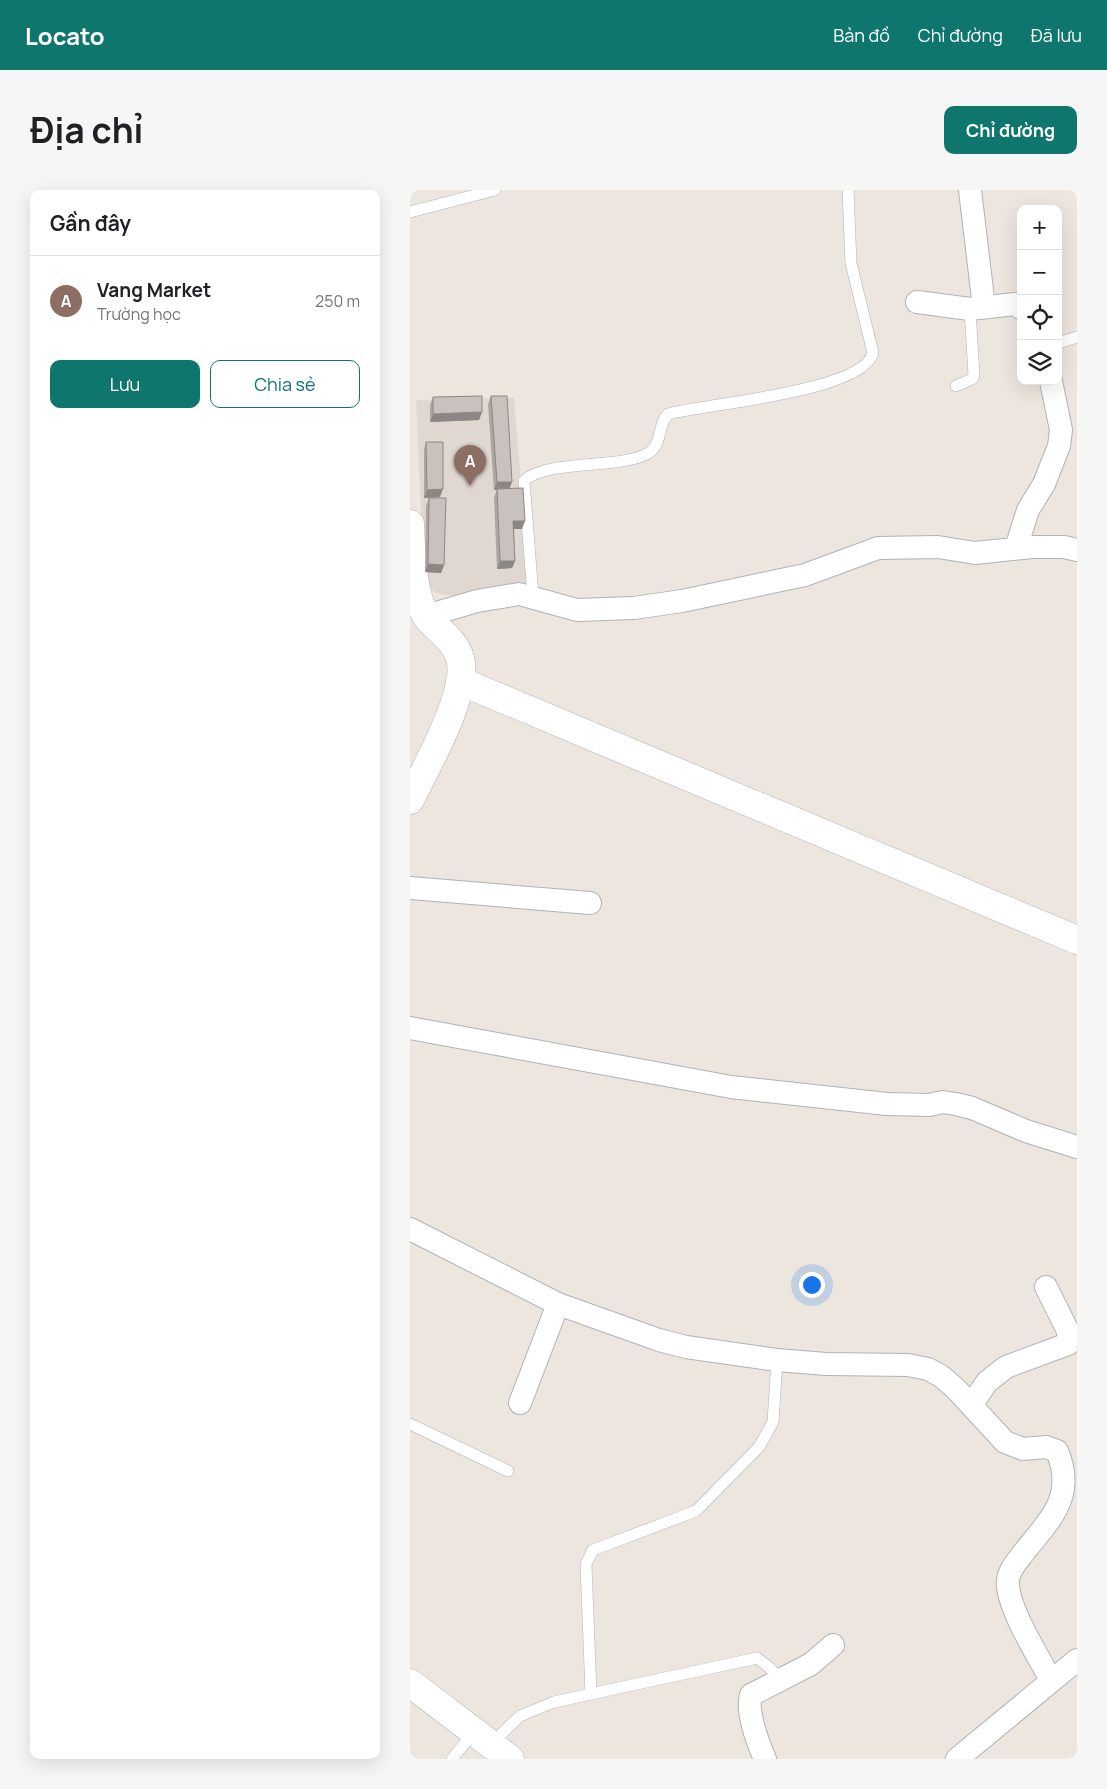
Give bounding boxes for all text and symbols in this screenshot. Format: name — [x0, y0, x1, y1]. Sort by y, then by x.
text: Locato — [25, 19, 105, 52]
text: Bản đồ — [833, 23, 890, 47]
text: Chỉ đường — [918, 23, 1003, 47]
text: Đã lưu — [1031, 23, 1082, 47]
text: Địa chỉ — [30, 106, 143, 154]
button: Chỉ đường — [944, 106, 1077, 154]
map controls — [1017, 205, 1062, 385]
button: + — [1017, 205, 1062, 250]
text: Gần đây — [50, 209, 131, 237]
button: − — [1017, 250, 1062, 295]
text: Vang Market — [97, 277, 211, 303]
text: A — [61, 290, 71, 312]
text: 250 m — [315, 290, 360, 312]
button: locate — [1017, 295, 1062, 340]
text: Trường học — [97, 303, 181, 325]
button: layers — [1017, 340, 1062, 385]
button: Lưu — [50, 360, 200, 408]
button: Chia sẻ — [210, 360, 360, 408]
pin: A — [454, 445, 486, 486]
your location — [799, 1272, 825, 1298]

